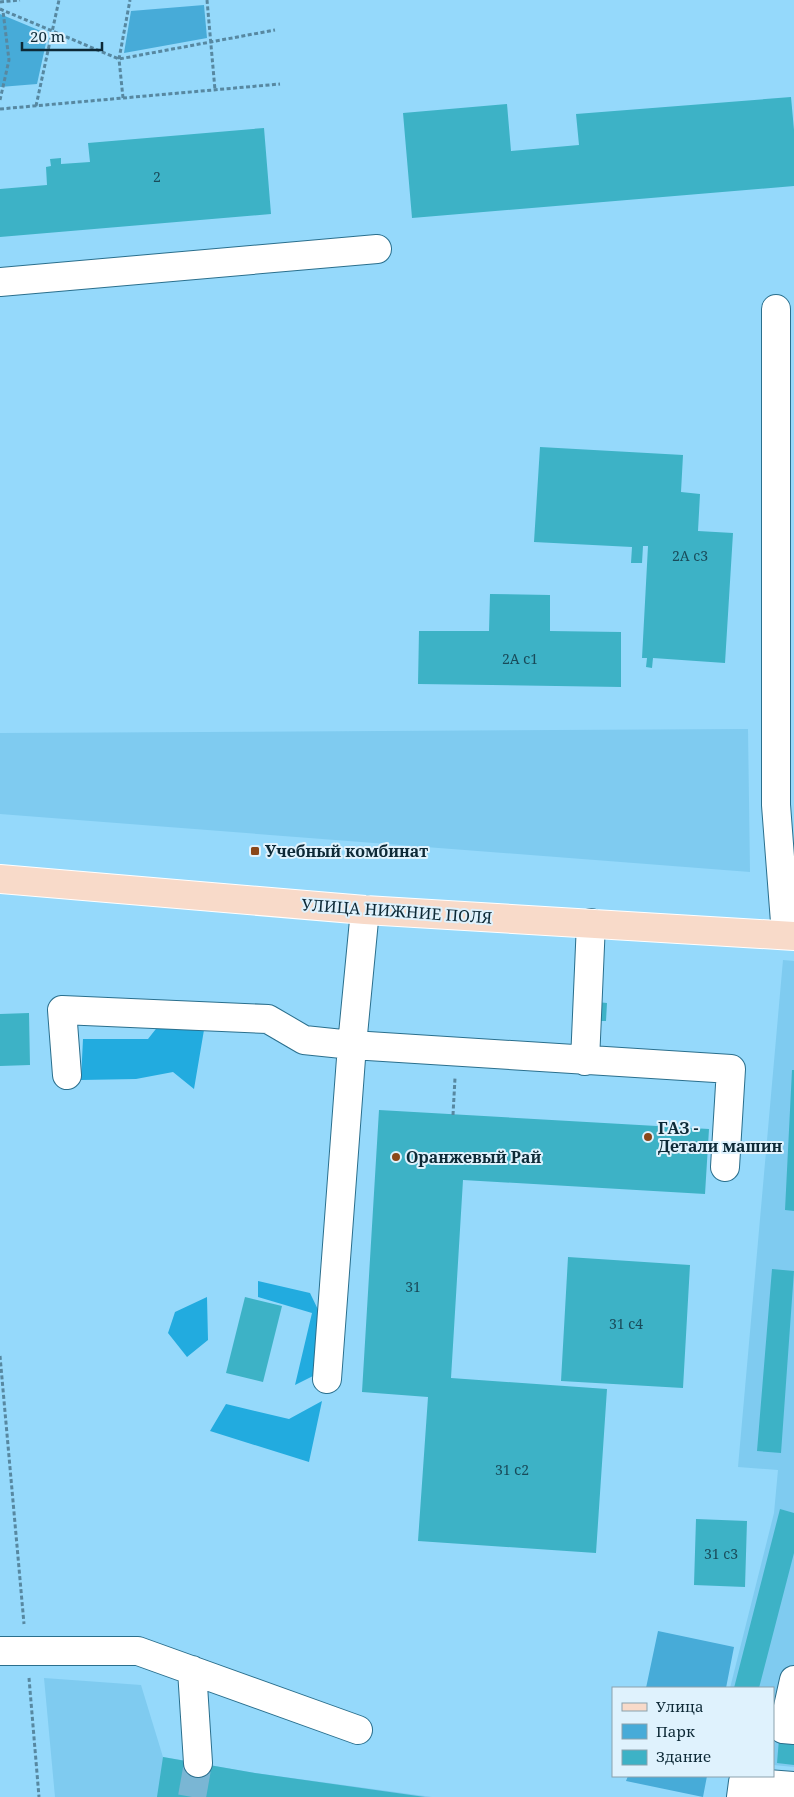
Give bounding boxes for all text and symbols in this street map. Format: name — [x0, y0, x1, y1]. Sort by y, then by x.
scale bar — [22, 20, 102, 52]
text: 20 m — [30, 26, 65, 46]
house number: 2 — [153, 167, 161, 186]
house number: 2A c3 — [672, 546, 708, 565]
house number: 2А с1 — [502, 649, 538, 668]
place label: Учебный комбинат — [265, 840, 428, 862]
marker: Учебный комбинат — [249, 845, 261, 857]
street label: УЛИЦА НИЖНИЕ ПОЛЯ — [301, 893, 493, 929]
place label: ГАЗ - Детали машин — [658, 1117, 783, 1157]
marker: ГАЗ - Детали машин — [642, 1131, 654, 1143]
place label: Оранжевый Рай — [406, 1146, 542, 1168]
marker: Оранжевый Рай — [390, 1151, 402, 1163]
house number: 31 — [405, 1277, 421, 1296]
house number: 31 с4 — [609, 1314, 643, 1333]
house number: 31 с2 — [495, 1460, 529, 1479]
house number: 31 c3 — [704, 1544, 738, 1563]
legend — [612, 1687, 774, 1777]
text: Улица — [656, 1696, 704, 1716]
text: Парк — [656, 1721, 695, 1741]
text: Здание — [656, 1746, 711, 1766]

